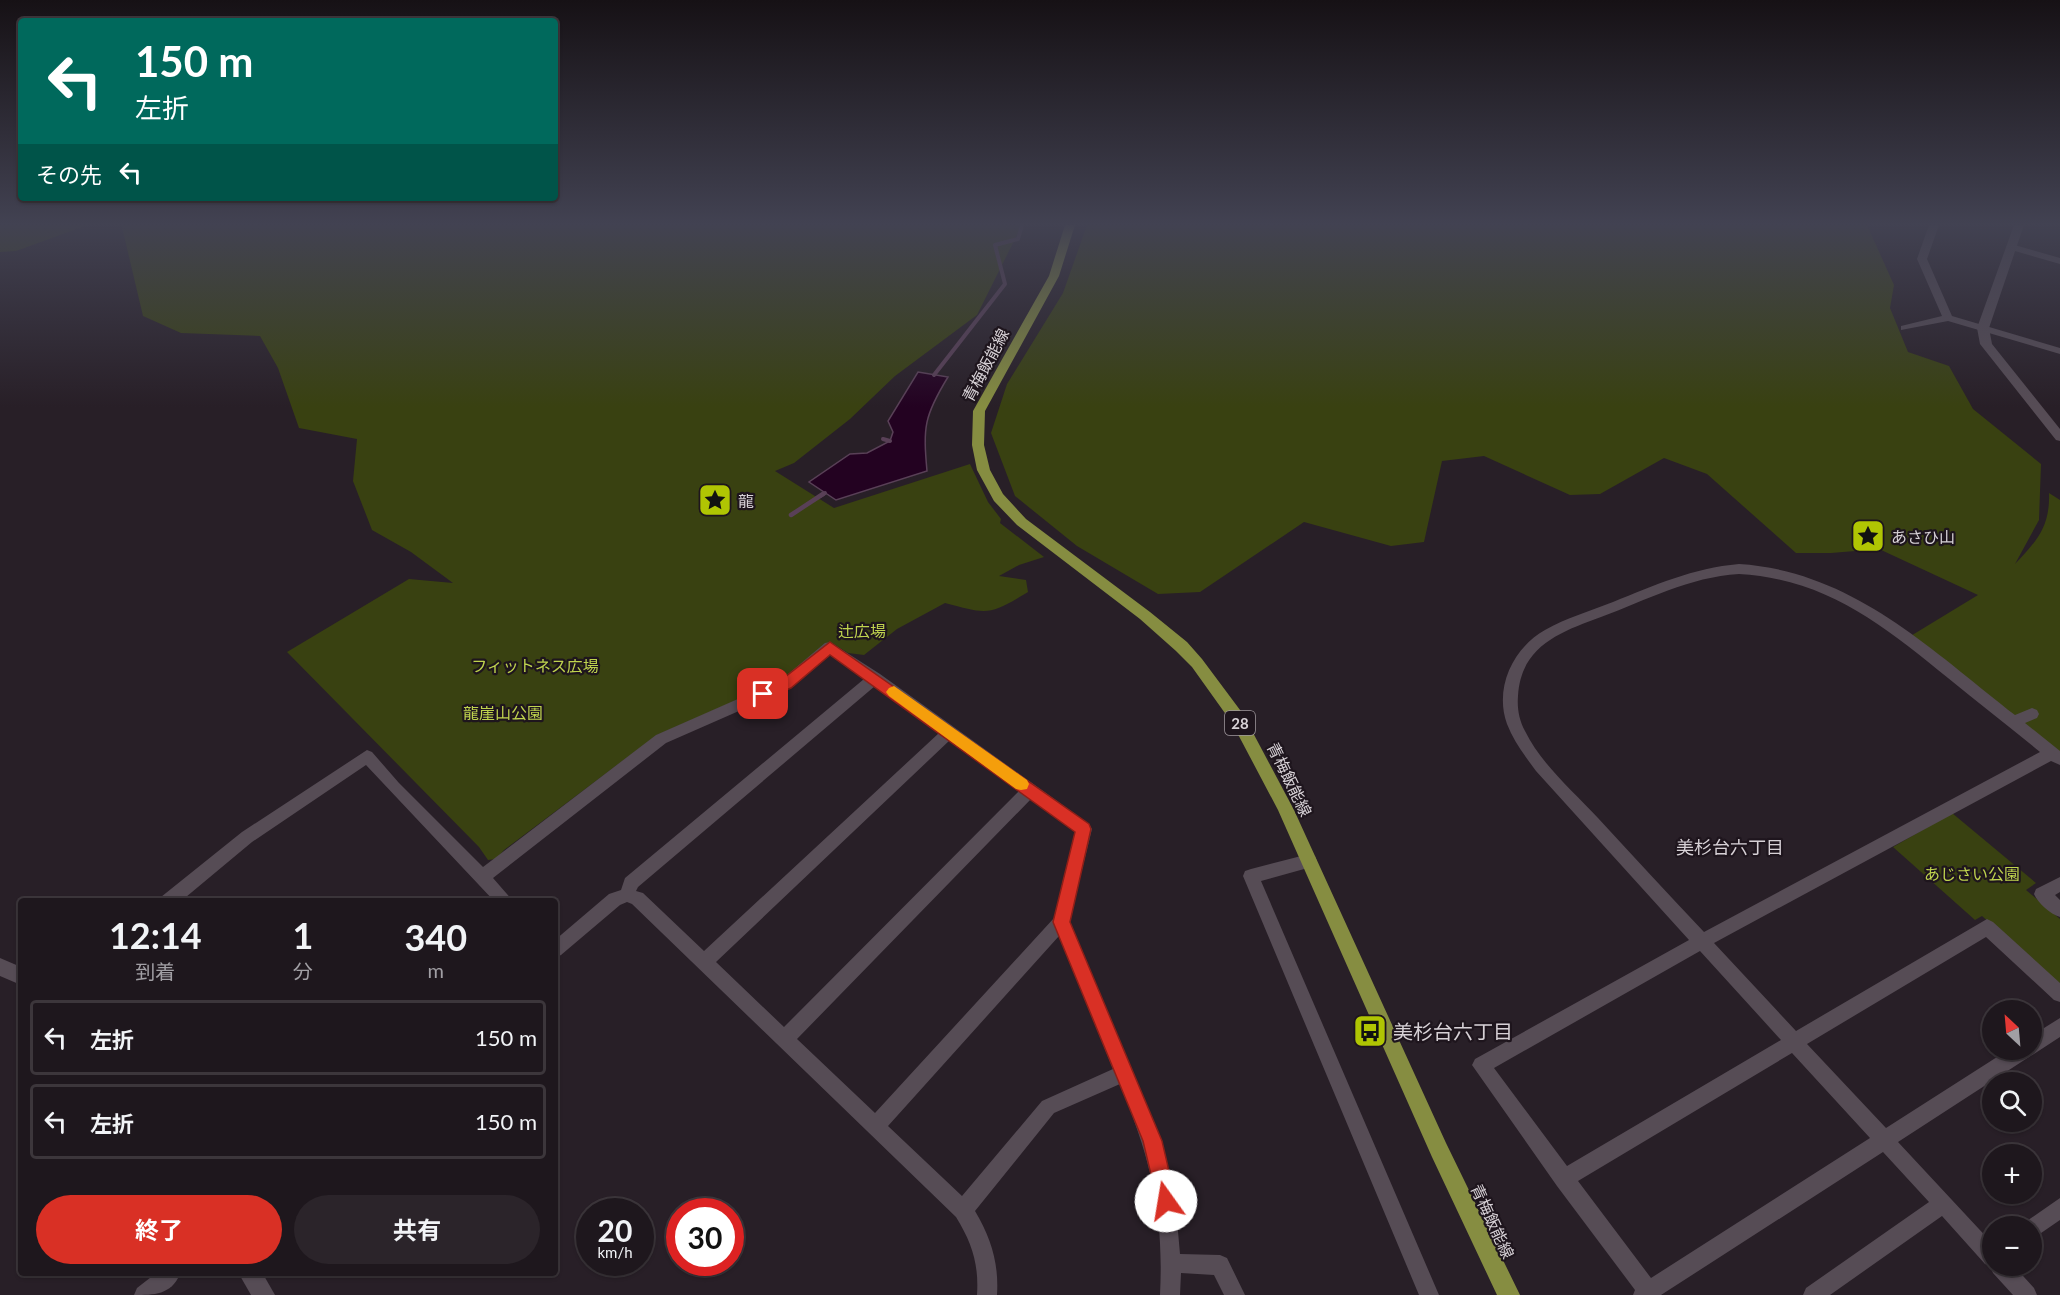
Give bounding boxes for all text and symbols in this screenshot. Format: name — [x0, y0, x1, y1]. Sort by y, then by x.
text: 150 m — [135, 36, 253, 86]
icon: left — [36, 42, 114, 120]
text: 左折 — [135, 91, 189, 124]
icon: left — [114, 156, 147, 189]
text: その先 — [36, 161, 102, 188]
street label: 青梅飯能線 — [958, 325, 1012, 405]
place icon: 龍 — [697, 482, 733, 518]
place label: 龍 — [738, 491, 754, 510]
place icon: あさひ山 — [1850, 518, 1886, 554]
place label: あさひ山 — [1891, 527, 1955, 546]
park label: 辻広場 — [838, 621, 886, 640]
park label: フィットネス広場 — [471, 656, 599, 675]
pin — [737, 668, 788, 719]
icon: arrive — [746, 677, 779, 710]
park label: 龍崖山公園 — [463, 703, 543, 722]
road number: 28 — [1225, 711, 1255, 735]
street label: 青梅飯能線 — [1264, 739, 1316, 819]
district label: 美杉台六丁目 — [1676, 836, 1784, 858]
park label: あじさい公園 — [1924, 864, 2020, 883]
text: 12:14 — [109, 913, 202, 957]
text: 1 — [293, 913, 314, 957]
text: 340 — [404, 915, 467, 959]
text: m — [428, 958, 444, 982]
text: 到着 — [135, 959, 175, 983]
text: 分 — [293, 959, 313, 983]
north arrow — [1982, 1000, 2042, 1060]
map controls — [1982, 1000, 2042, 1276]
bus stop icon: 美杉台六丁目 — [1352, 1013, 1388, 1049]
place label: 美杉台六丁目 — [1393, 1019, 1513, 1043]
icon: left — [39, 1021, 72, 1054]
text: 150 m — [475, 1024, 537, 1051]
text: 左折 — [90, 1026, 134, 1053]
button: search — [1982, 1072, 2042, 1132]
icon: left — [39, 1105, 72, 1138]
text: 150 m — [475, 1108, 537, 1135]
text: 左折 — [90, 1110, 134, 1137]
button: + — [1982, 1144, 2042, 1204]
position arrow — [1134, 1169, 1198, 1233]
street label: 青梅飯能線 — [1467, 1181, 1519, 1261]
button: 終了 — [36, 1195, 282, 1264]
button: 共有 — [294, 1195, 540, 1264]
speed limit sign: 30 — [666, 1198, 744, 1276]
text: 20 — [598, 1212, 632, 1248]
button: − — [1982, 1216, 2042, 1276]
text: km/h — [597, 1243, 633, 1261]

